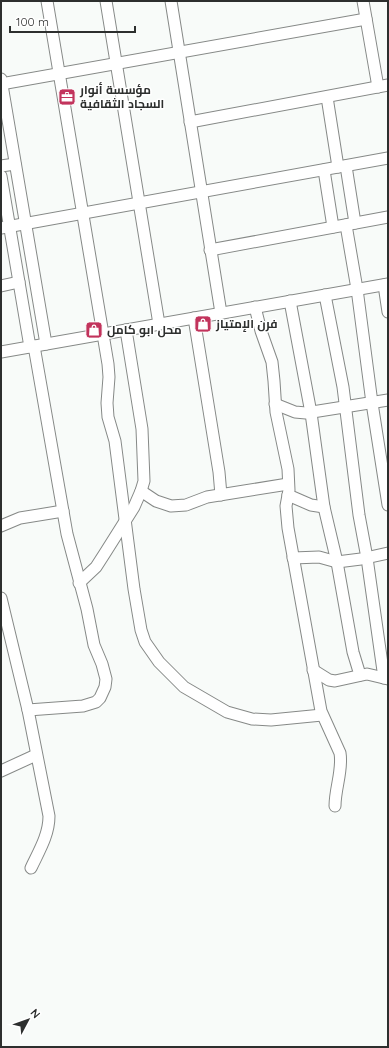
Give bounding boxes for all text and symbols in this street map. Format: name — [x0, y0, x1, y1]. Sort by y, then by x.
scale bar — [10, 8, 135, 34]
text: 100 m — [16, 14, 49, 29]
place label: مؤسسة أنوار السجاد الثقافية — [79, 82, 164, 111]
office icon: مؤسسة أنوار السجاد الثقافية — [57, 87, 77, 107]
shop icon: فرن الإمتياز — [193, 314, 213, 334]
place label: فرن الإمتياز — [215, 316, 278, 332]
shop icon: محل ابو كامل — [84, 320, 104, 340]
place label: محل ابو كامل — [107, 322, 182, 338]
north arrow — [8, 1000, 48, 1040]
text: N — [28, 1006, 43, 1021]

